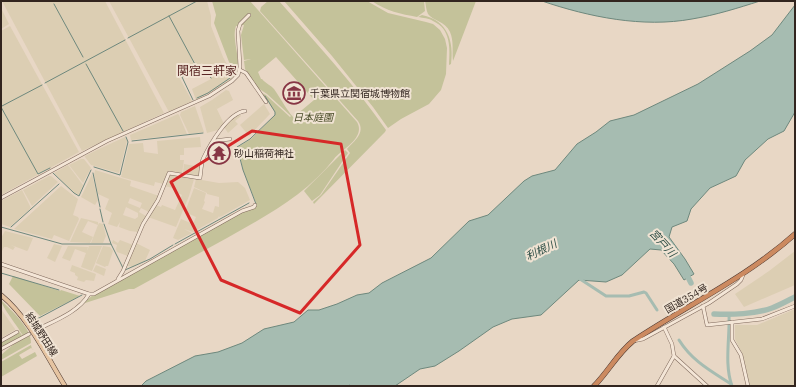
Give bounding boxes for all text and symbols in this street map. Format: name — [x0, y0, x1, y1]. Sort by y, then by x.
district label: 関宿三軒家 — [177, 63, 237, 78]
museum icon: 千葉県立関宿城博物館 — [281, 80, 307, 106]
place label: 千葉県立関宿城博物館 — [310, 87, 410, 100]
park label: 日本庭園 — [293, 111, 335, 124]
temple icon: 砂山稲荷神社 — [206, 140, 232, 166]
place label: 砂山稲荷神社 — [234, 147, 294, 160]
water label: 宮戸川 — [647, 226, 680, 261]
water label: 利根川 — [523, 236, 560, 264]
street label: 国道354号 — [662, 281, 710, 316]
street label: 結城野田線 — [23, 310, 61, 359]

